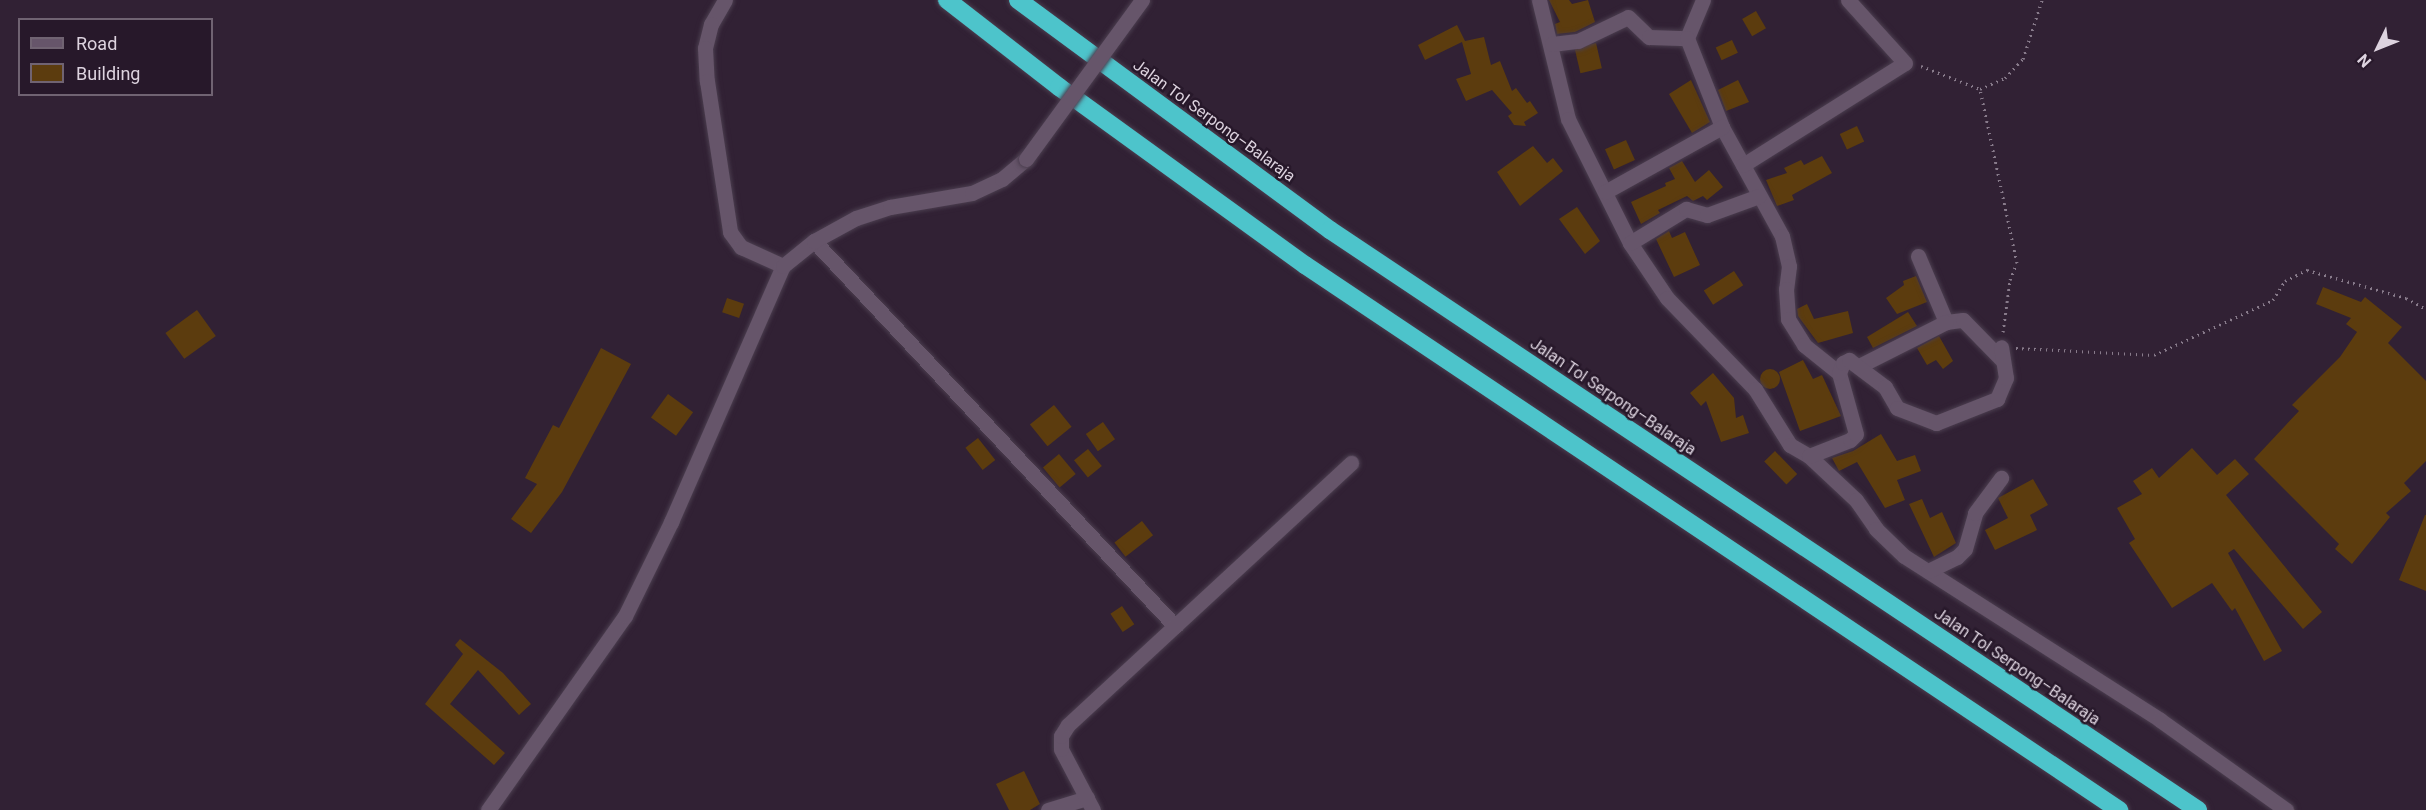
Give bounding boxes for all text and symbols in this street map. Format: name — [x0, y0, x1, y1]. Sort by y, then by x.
legend — [18, 18, 213, 96]
north arrow — [2348, 18, 2408, 78]
text: Road — [76, 33, 117, 54]
text: N — [2354, 50, 2375, 71]
street label: Jalan Tol Serpong–Balaraja — [1129, 56, 1299, 186]
text: Building — [76, 63, 140, 84]
street label: Jalan Tol Serpong–Balaraja — [1526, 334, 1700, 460]
street label: Jalan Tol Serpong–Balaraja — [1930, 604, 2104, 730]

